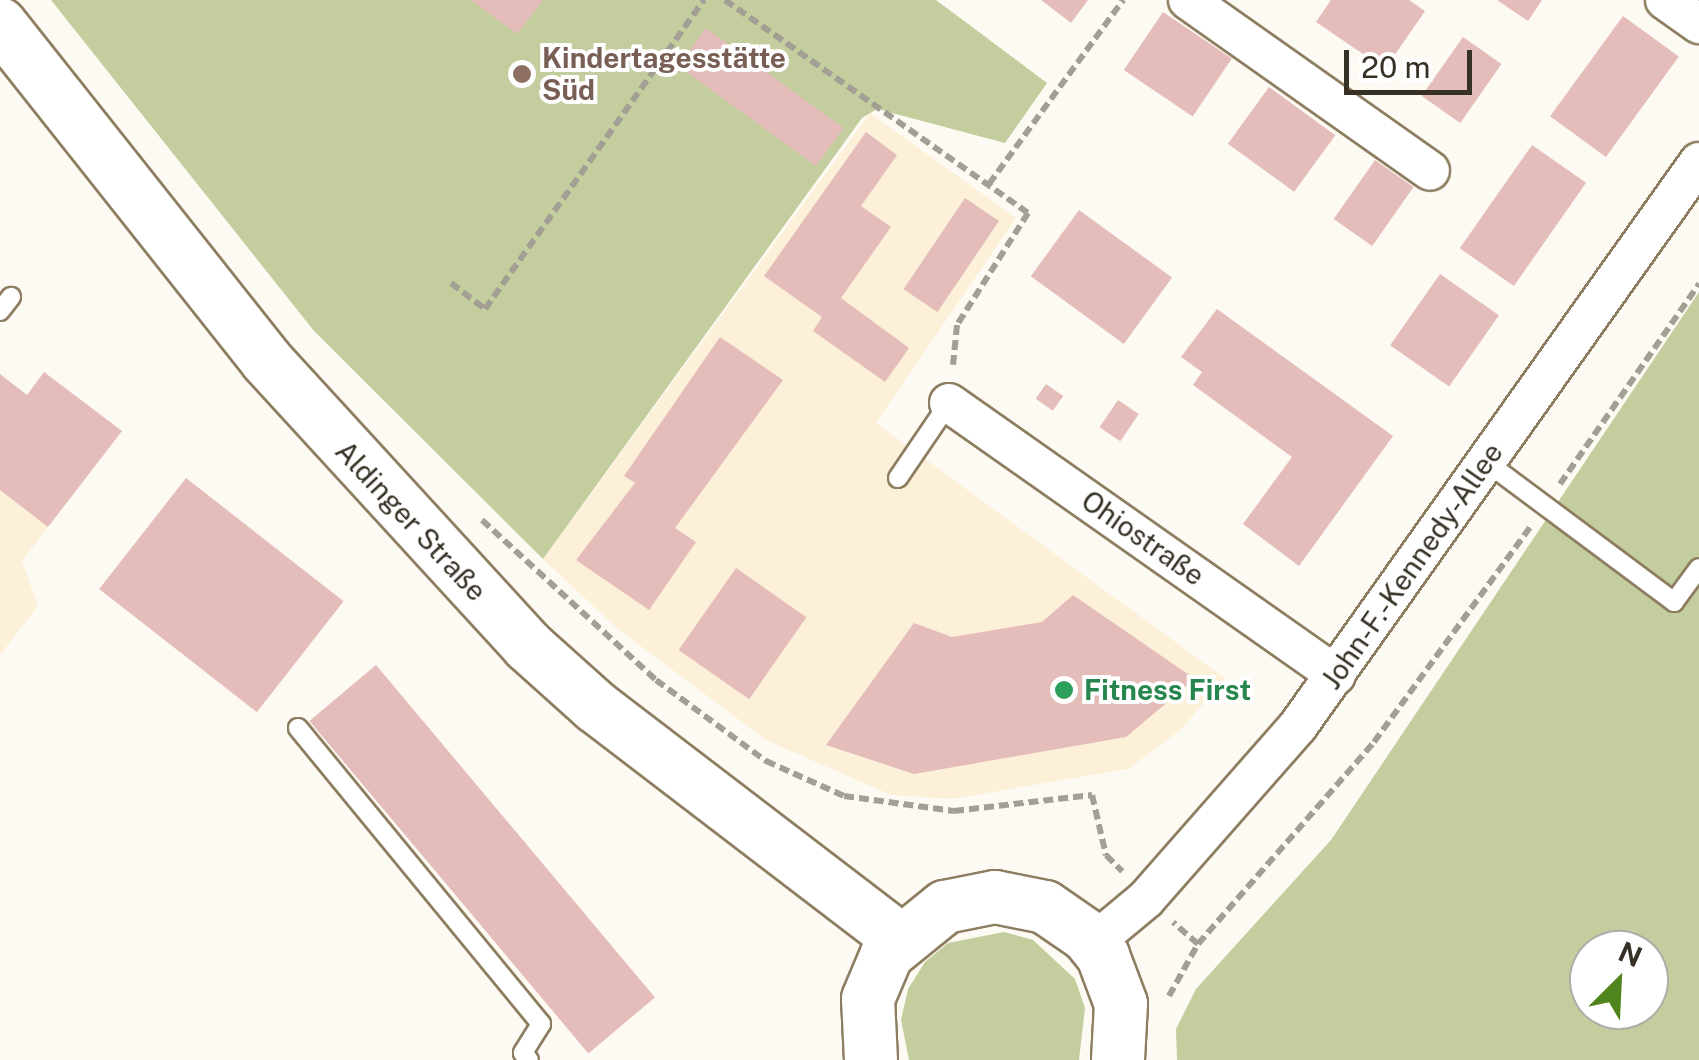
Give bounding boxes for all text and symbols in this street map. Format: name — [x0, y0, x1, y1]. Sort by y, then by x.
scale bar — [1349, 30, 1476, 92]
place label: Kindertagesstätte Süd — [542, 41, 786, 107]
text: 20 m — [1361, 49, 1430, 85]
marker: Kindertagesstätte Süd — [511, 63, 533, 85]
street label: Aldinger Straße — [329, 434, 493, 608]
street label: John-F.-Kennedy-Allee — [1314, 437, 1510, 695]
street label: Ohiostraße — [1075, 483, 1211, 593]
place label: Fitness First — [1084, 673, 1251, 707]
marker: Fitness First — [1053, 679, 1075, 701]
north arrow — [1569, 930, 1669, 1030]
text: N — [1614, 934, 1647, 973]

